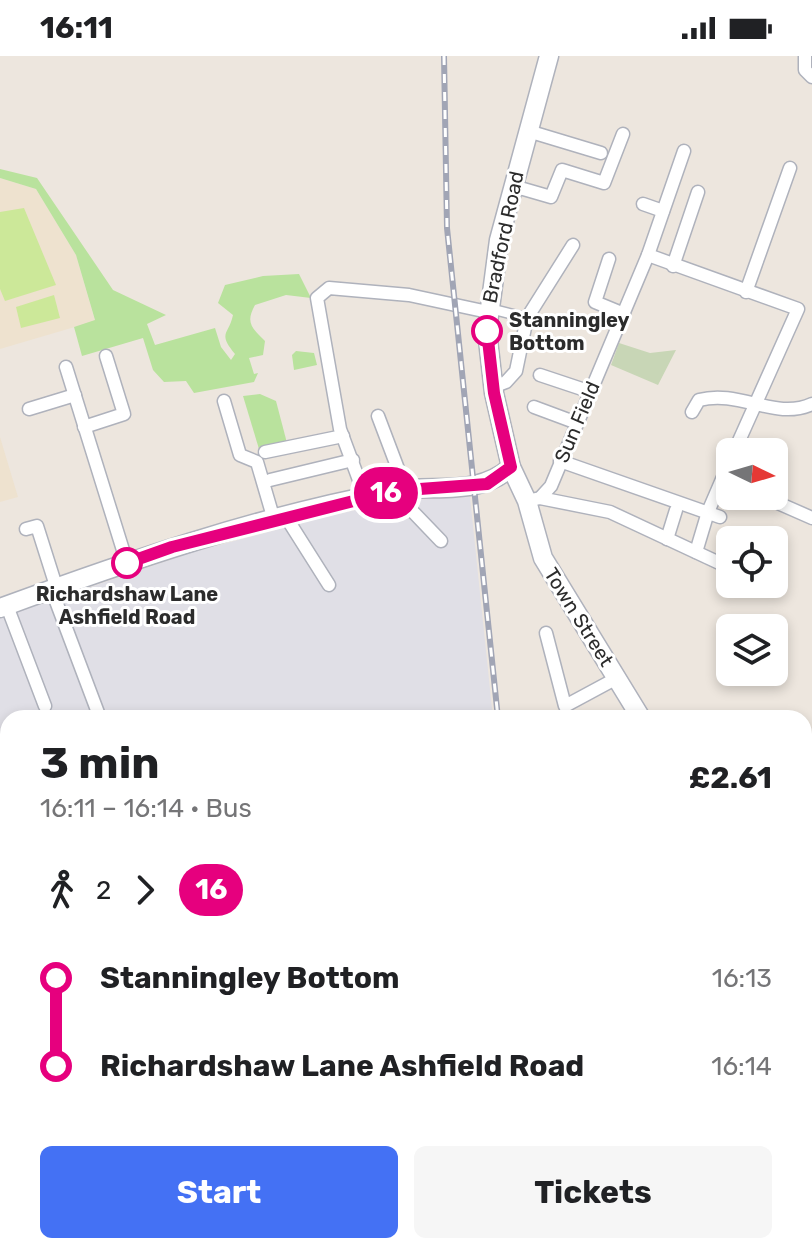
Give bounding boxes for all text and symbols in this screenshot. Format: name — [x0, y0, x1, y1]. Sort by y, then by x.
text: 16:11 — [40, 10, 113, 46]
street label: Bradford Road — [477, 169, 529, 305]
place label: Stanningley Bottom — [509, 308, 630, 355]
marker: Stanningley Bottom — [472, 316, 502, 346]
street label: Sun Field — [549, 378, 605, 466]
north arrow — [716, 438, 788, 510]
map controls — [716, 438, 788, 686]
line badge: 16 — [350, 467, 422, 519]
text: 16 — [370, 476, 402, 509]
button: locate — [716, 526, 788, 598]
marker: Richardshaw Lane Ashfield Road — [112, 548, 142, 578]
street label: Town Street — [539, 563, 619, 671]
place label: Richardshaw Lane Ashfield Road — [36, 582, 218, 629]
button: layers — [716, 614, 788, 686]
text: 3 min — [40, 737, 160, 789]
text: £2.61 — [689, 760, 772, 796]
text: 16:11 – 16:14 · Bus — [40, 793, 252, 824]
icon: walk — [40, 868, 84, 912]
icon: forward — [123, 868, 167, 912]
text: 16 — [195, 873, 227, 906]
text: 2 — [96, 875, 111, 906]
text: Stanningley Bottom — [100, 960, 400, 996]
text: 16:13 — [712, 963, 772, 994]
text: Richardshaw Lane Ashfield Road — [100, 1048, 584, 1084]
text: 16:14 — [711, 1051, 772, 1082]
button: Start — [40, 1146, 398, 1238]
button: Tickets — [414, 1146, 772, 1238]

